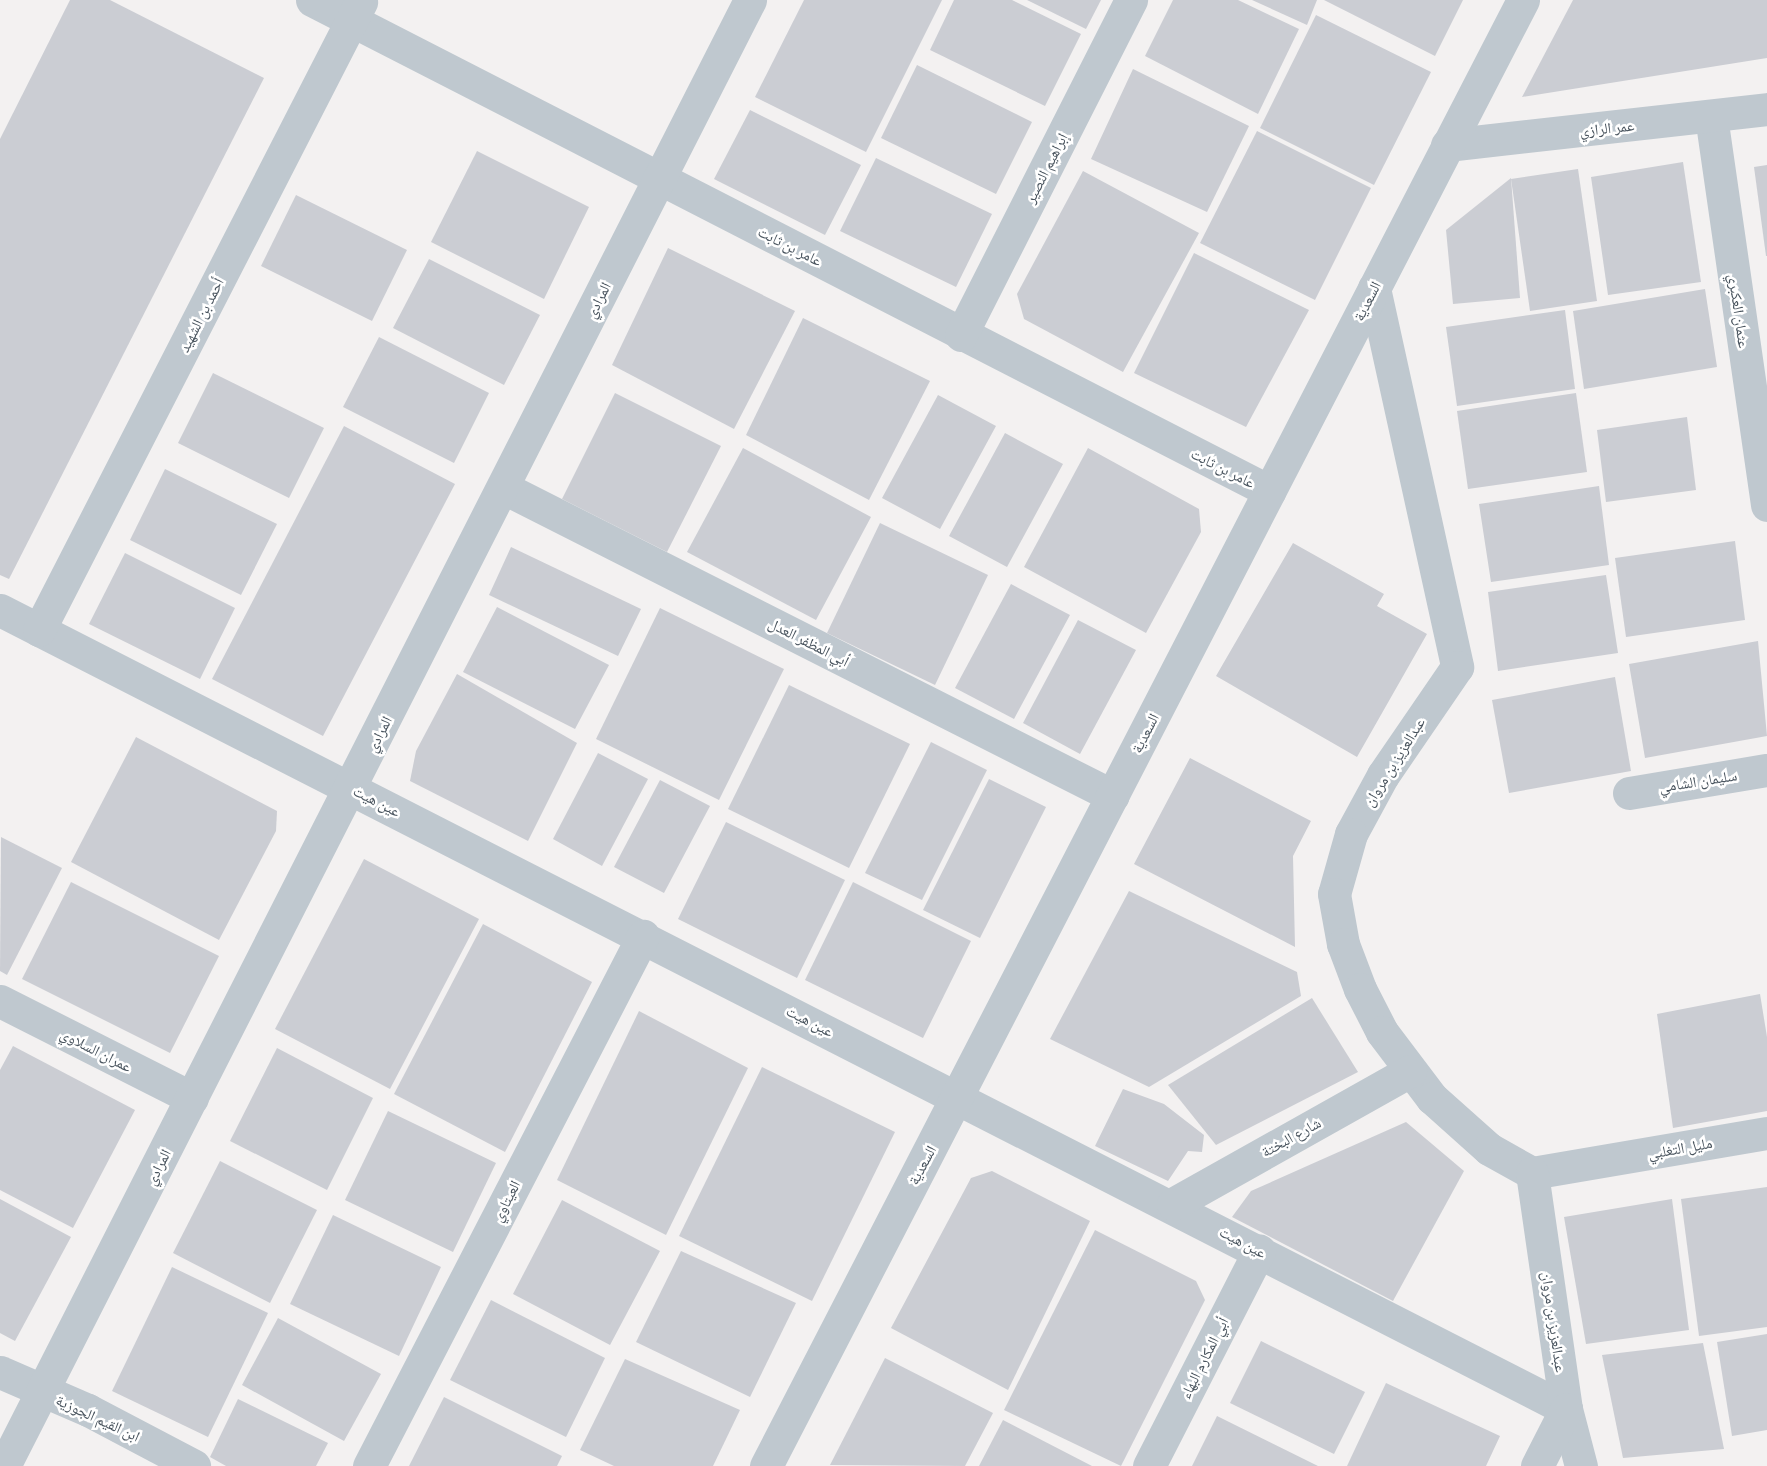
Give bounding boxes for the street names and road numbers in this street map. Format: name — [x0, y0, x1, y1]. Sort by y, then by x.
street label: عمر الرازي — [1579, 116, 1635, 140]
street label: إبراهيم النصير — [1021, 130, 1071, 206]
street label: عامر بن ثابت — [755, 222, 825, 270]
street label: عثمان العكبري — [1725, 273, 1753, 349]
street label: أحمد بن الشهيد — [175, 275, 227, 355]
street label: السعدية — [1349, 278, 1385, 324]
street label: المرادي — [581, 279, 615, 321]
street label: عامر بن ثابت — [1188, 444, 1258, 492]
street label: أبي المظفر العدل — [766, 614, 852, 670]
street label: السعدية — [1127, 710, 1163, 756]
street label: المرادي — [362, 713, 396, 755]
street label: عبدالعزيز بن مروان — [1360, 714, 1428, 810]
street label: سليمان الشامي — [1658, 766, 1738, 796]
street label: عين هيت — [350, 782, 404, 820]
street label: عين هيت — [783, 1002, 837, 1040]
street label: عمران السلاوي — [57, 1024, 135, 1076]
street label: شارع البختة — [1258, 1113, 1324, 1161]
street label: مليل التغلبي — [1646, 1134, 1714, 1162]
street label: السعدية — [904, 1142, 940, 1188]
street label: المرادي — [141, 1146, 175, 1188]
street label: العيتاوي — [488, 1177, 524, 1225]
street label: عين هيت — [1217, 1222, 1269, 1262]
street label: عبدالعزيز بن مروان — [1538, 1271, 1570, 1373]
street label: أبي المكارم البهاء — [1176, 1314, 1232, 1402]
street label: ابن القيم الجوزية — [53, 1391, 143, 1445]

